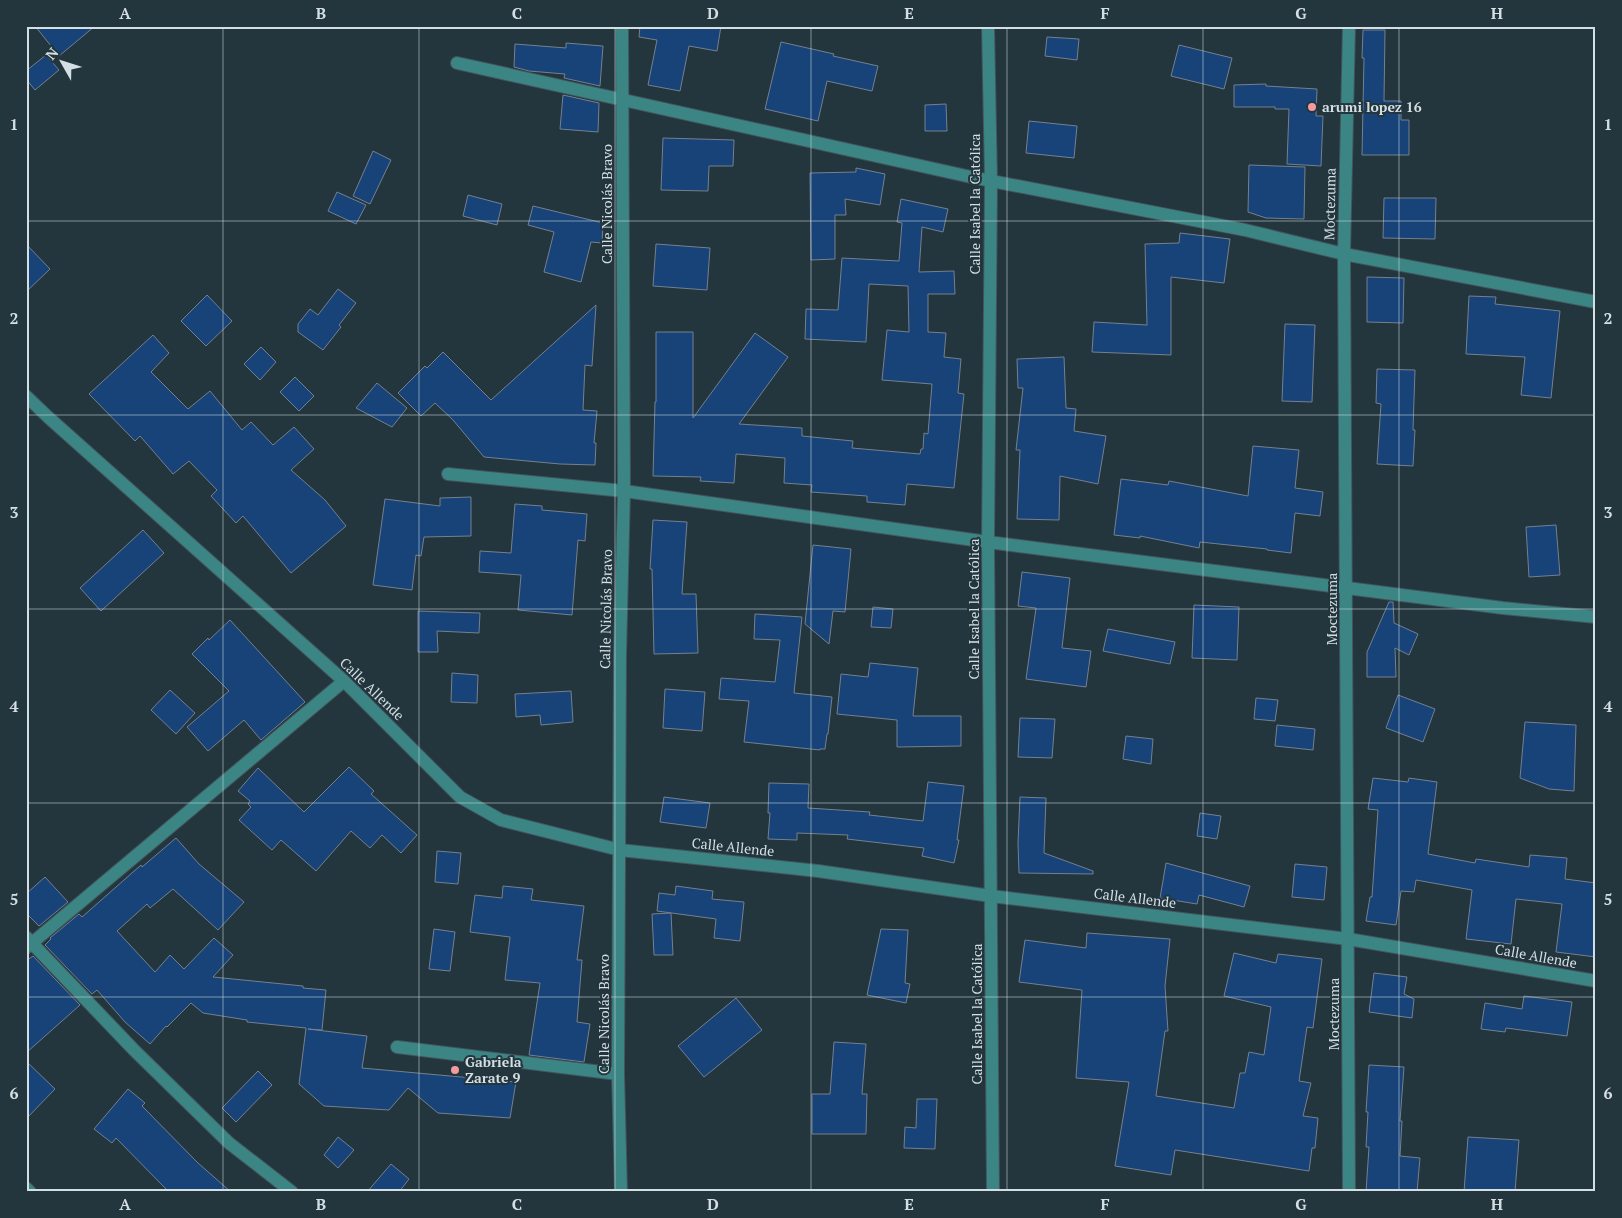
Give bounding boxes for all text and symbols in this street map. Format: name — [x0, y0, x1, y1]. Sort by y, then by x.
text: A — [119, 2, 131, 24]
text: B — [316, 2, 326, 24]
text: C — [512, 2, 522, 24]
text: D — [707, 2, 719, 24]
text: E — [904, 2, 914, 24]
text: F — [1100, 2, 1110, 24]
text: G — [1295, 2, 1307, 24]
text: H — [1491, 2, 1503, 24]
north arrow — [38, 38, 88, 88]
text: N — [41, 43, 62, 64]
place label: arumi lopez 16 — [1322, 97, 1422, 116]
marker: arumi lopez 16 — [1306, 101, 1318, 113]
text: 1 — [9, 113, 19, 135]
text: 1 — [1603, 113, 1613, 135]
street label: Calle Isabel la Católica — [965, 133, 984, 275]
street label: Calle Nicolás Bravo — [597, 144, 616, 264]
street label: Moctezuma — [1319, 168, 1340, 240]
text: 2 — [9, 307, 19, 329]
text: 2 — [1603, 307, 1613, 329]
text: 3 — [9, 501, 19, 523]
text: 3 — [1603, 501, 1613, 523]
street label: Calle Isabel la Católica — [964, 538, 983, 680]
street label: Calle Nicolás Bravo — [595, 549, 616, 669]
street label: Moctezuma — [1322, 573, 1341, 645]
street label: Calle Allende — [336, 653, 409, 724]
text: 4 — [9, 695, 19, 717]
text: 4 — [1603, 695, 1613, 717]
street label: Calle Allende — [691, 833, 775, 860]
street label: Calle Allende — [1093, 883, 1177, 912]
text: 5 — [9, 888, 19, 910]
text: 5 — [1603, 888, 1613, 910]
street label: Calle Allende — [1494, 939, 1579, 972]
street label: Calle Isabel la Católica — [967, 943, 986, 1085]
street label: Calle Nicolás Bravo — [594, 954, 613, 1074]
street label: Moctezuma — [1324, 978, 1343, 1050]
place label: Gabriela Zarate 9 — [465, 1052, 522, 1087]
marker: Gabriela Zarate 9 — [449, 1064, 461, 1076]
text: 6 — [9, 1082, 19, 1104]
text: 6 — [1603, 1082, 1613, 1104]
text: A — [119, 1193, 131, 1215]
text: B — [316, 1193, 326, 1215]
text: C — [512, 1193, 522, 1215]
text: D — [707, 1193, 719, 1215]
text: E — [904, 1193, 914, 1215]
text: F — [1100, 1193, 1110, 1215]
text: G — [1295, 1193, 1307, 1215]
text: H — [1491, 1193, 1503, 1215]

